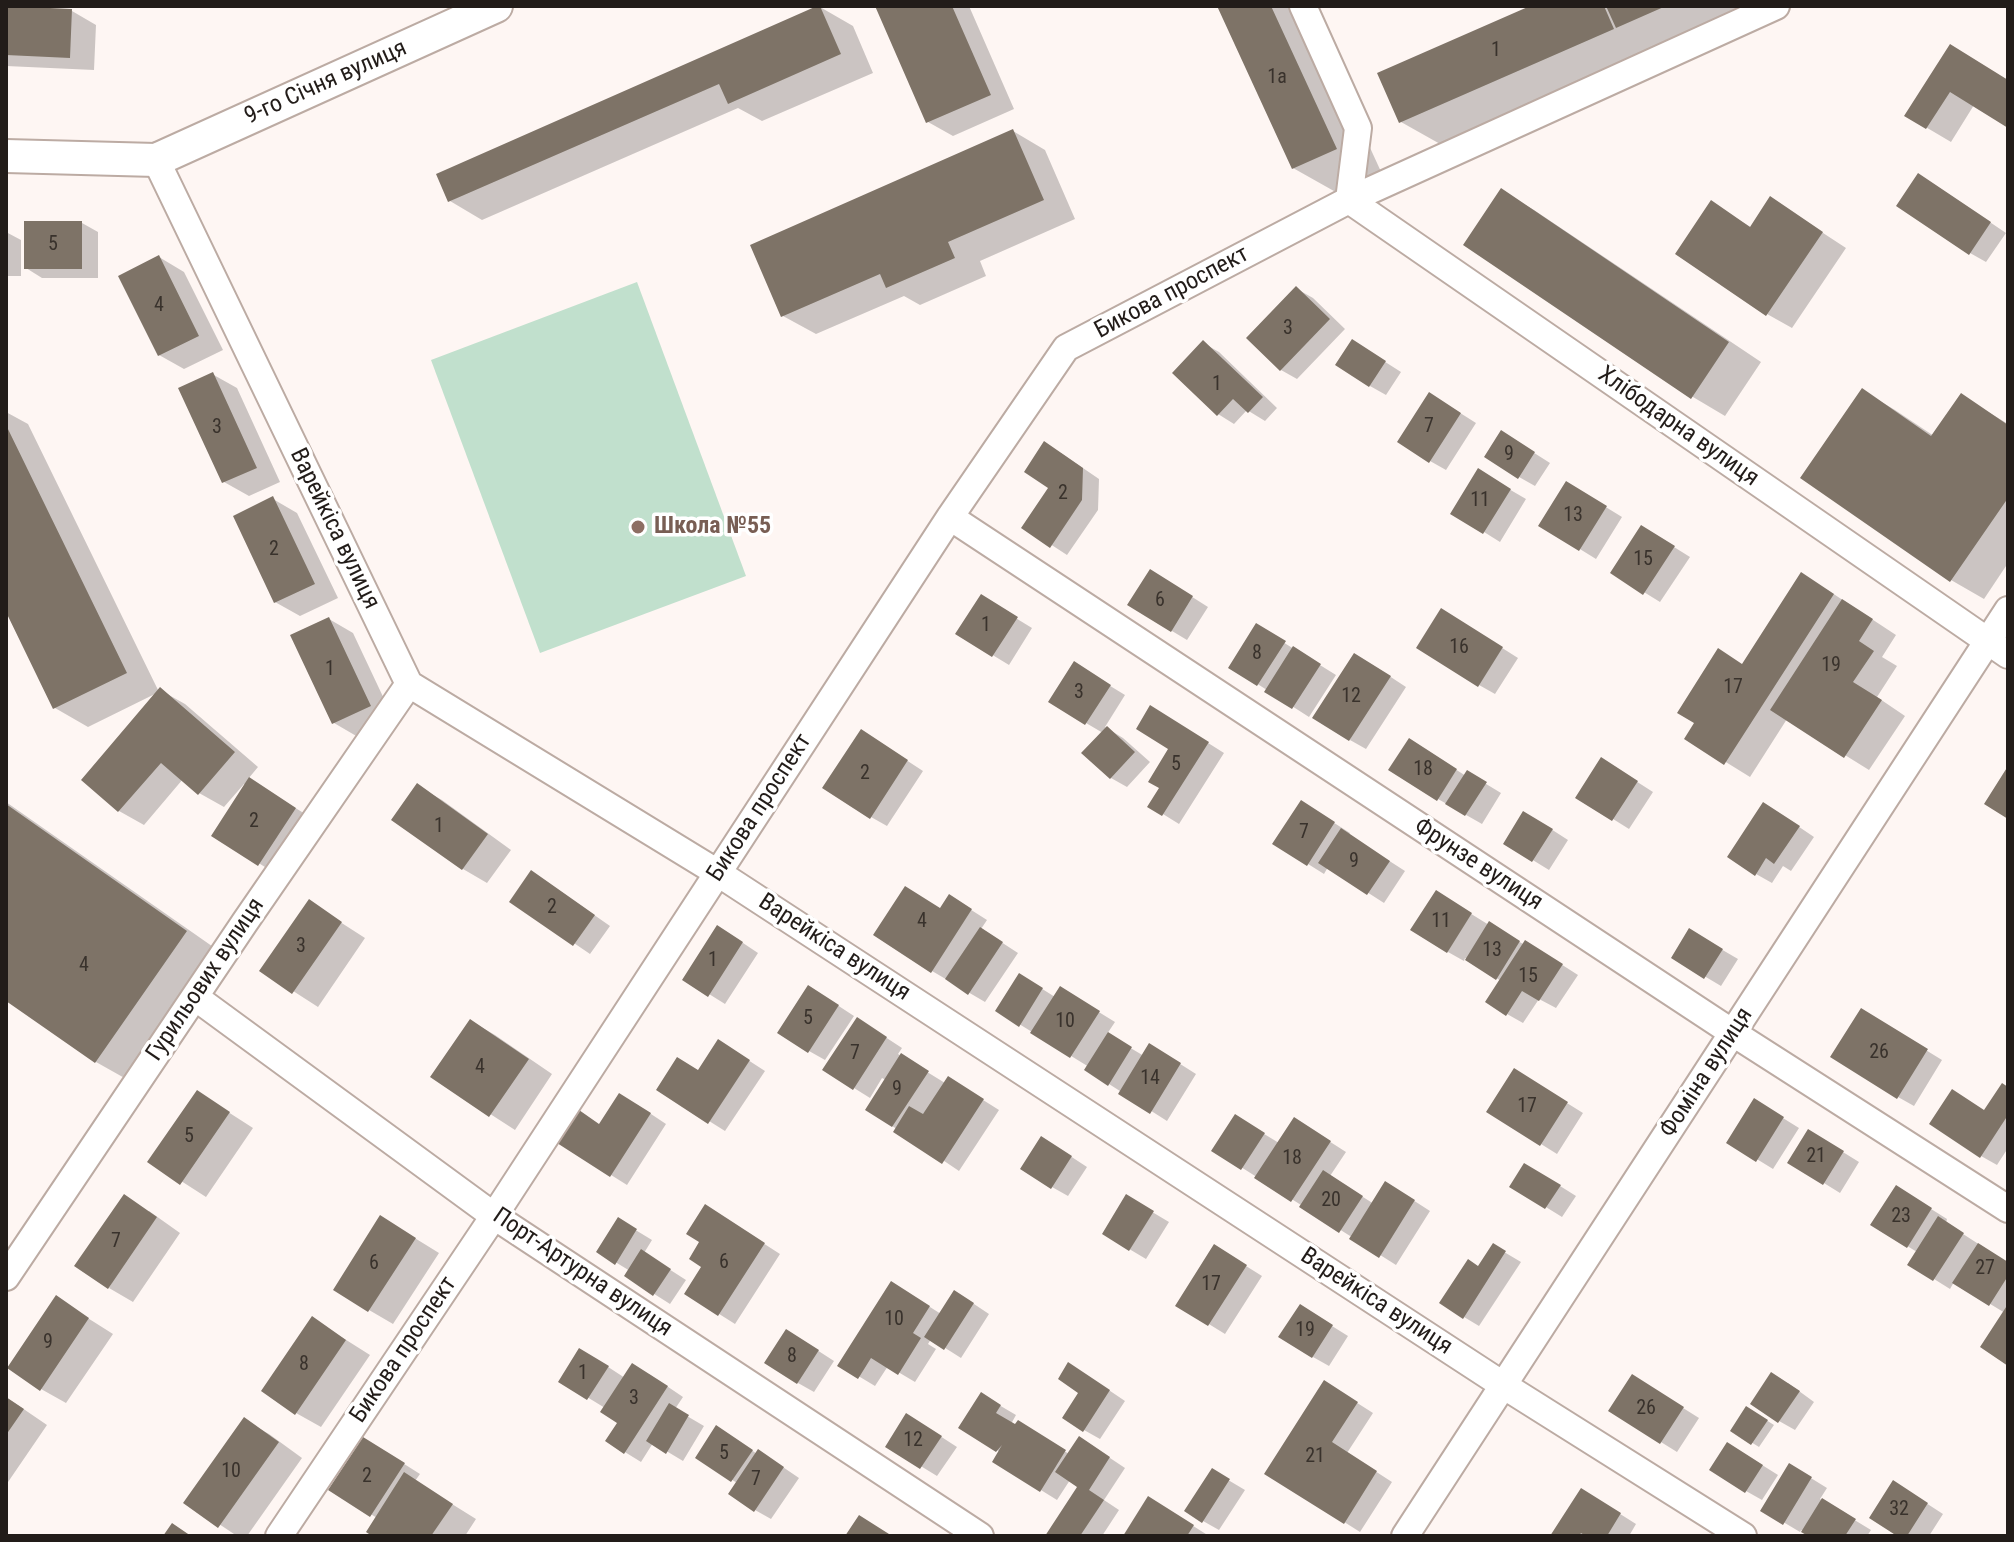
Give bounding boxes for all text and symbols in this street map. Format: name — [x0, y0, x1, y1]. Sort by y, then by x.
street label: 9-го Січня вулиця — [241, 34, 411, 132]
house number: 1 — [1491, 39, 1501, 63]
house number: 1а — [1267, 66, 1287, 90]
house number: 5 — [48, 233, 58, 257]
street label: Бикова проспект — [1090, 240, 1254, 346]
house number: 4 — [154, 294, 164, 318]
house number: 3 — [1283, 317, 1293, 341]
street label: Хлібодарна вулиця — [1592, 361, 1764, 493]
house number: 1 — [1212, 373, 1222, 397]
house number: 7 — [1424, 415, 1434, 439]
house number: 3 — [212, 416, 222, 440]
house number: 9 — [1504, 443, 1514, 467]
street label: Варейкіса вулиця — [283, 444, 385, 614]
house number: 2 — [1058, 482, 1068, 506]
house number: 11 — [1470, 489, 1490, 513]
house number: 13 — [1563, 504, 1583, 528]
place label: Школа №55 — [654, 513, 771, 541]
marker: Школа №55 — [629, 518, 647, 536]
house number: 2 — [269, 538, 279, 562]
house number: 15 — [1633, 548, 1653, 572]
house number: 6 — [1155, 589, 1165, 613]
house number: 1 — [981, 614, 991, 638]
house number: 16 — [1449, 636, 1469, 660]
house number: 8 — [1252, 642, 1262, 666]
house number: 19 — [1821, 654, 1841, 678]
house number: 1 — [325, 658, 335, 682]
house number: 17 — [1723, 676, 1743, 700]
house number: 3 — [1074, 681, 1084, 705]
house number: 12 — [1341, 685, 1361, 709]
street label: Бикова проспект — [702, 729, 818, 887]
house number: 5 — [1171, 753, 1181, 777]
house number: 18 — [1413, 758, 1433, 782]
house number: 2 — [860, 762, 870, 786]
house number: 2 — [249, 810, 259, 834]
street label: Фрунзе вулиця — [1408, 813, 1548, 917]
house number: 1 — [434, 815, 444, 839]
house number: 7 — [1299, 821, 1309, 845]
house number: 9 — [1349, 850, 1359, 874]
street label: Варейкіса вулиця — [753, 888, 915, 1008]
street label: Гурильових вулиця — [141, 893, 271, 1067]
house number: 2 — [547, 896, 557, 920]
house number: 4 — [917, 910, 927, 934]
house number: 11 — [1431, 910, 1451, 934]
house number: 3 — [296, 935, 306, 959]
house number: 13 — [1482, 939, 1502, 963]
house number: 1 — [708, 949, 718, 973]
house number: 4 — [79, 954, 89, 978]
house number: 15 — [1518, 965, 1538, 989]
street label: Фоміна вулиця — [1654, 1003, 1760, 1143]
house number: 5 — [803, 1007, 813, 1031]
house number: 10 — [1055, 1010, 1075, 1034]
house number: 26 — [1869, 1041, 1889, 1065]
house number: 7 — [850, 1042, 860, 1066]
house number: 4 — [475, 1056, 485, 1080]
house number: 14 — [1140, 1067, 1160, 1091]
house number: 9 — [892, 1078, 902, 1102]
house number: 17 — [1517, 1095, 1537, 1119]
house number: 5 — [184, 1125, 194, 1149]
house number: 21 — [1806, 1145, 1826, 1169]
house number: 18 — [1282, 1147, 1302, 1171]
house number: 20 — [1321, 1189, 1341, 1213]
street label: Порт-Артурна вулиця — [487, 1202, 677, 1344]
house number: 23 — [1891, 1205, 1911, 1229]
house number: 7 — [111, 1230, 121, 1254]
street label: Варейкіса вулиця — [1295, 1242, 1457, 1362]
house number: 6 — [719, 1251, 729, 1275]
house number: 6 — [369, 1252, 379, 1276]
house number: 27 — [1975, 1257, 1995, 1281]
street label: Бикова проспект — [344, 1271, 464, 1429]
house number: 17 — [1201, 1273, 1221, 1297]
house number: 10 — [884, 1308, 904, 1332]
house number: 19 — [1295, 1319, 1315, 1343]
house number: 9 — [43, 1331, 53, 1355]
house number: 8 — [787, 1345, 797, 1369]
house number: 8 — [299, 1353, 309, 1377]
house number: 1 — [578, 1362, 588, 1386]
house number: 3 — [629, 1387, 639, 1411]
house number: 26 — [1636, 1397, 1656, 1421]
house number: 12 — [903, 1429, 923, 1453]
house number: 5 — [719, 1442, 729, 1466]
house number: 21 — [1305, 1445, 1325, 1469]
house number: 10 — [221, 1460, 241, 1484]
house number: 2 — [362, 1465, 372, 1489]
house number: 7 — [751, 1468, 761, 1492]
house number: 32 — [1889, 1498, 1909, 1522]

